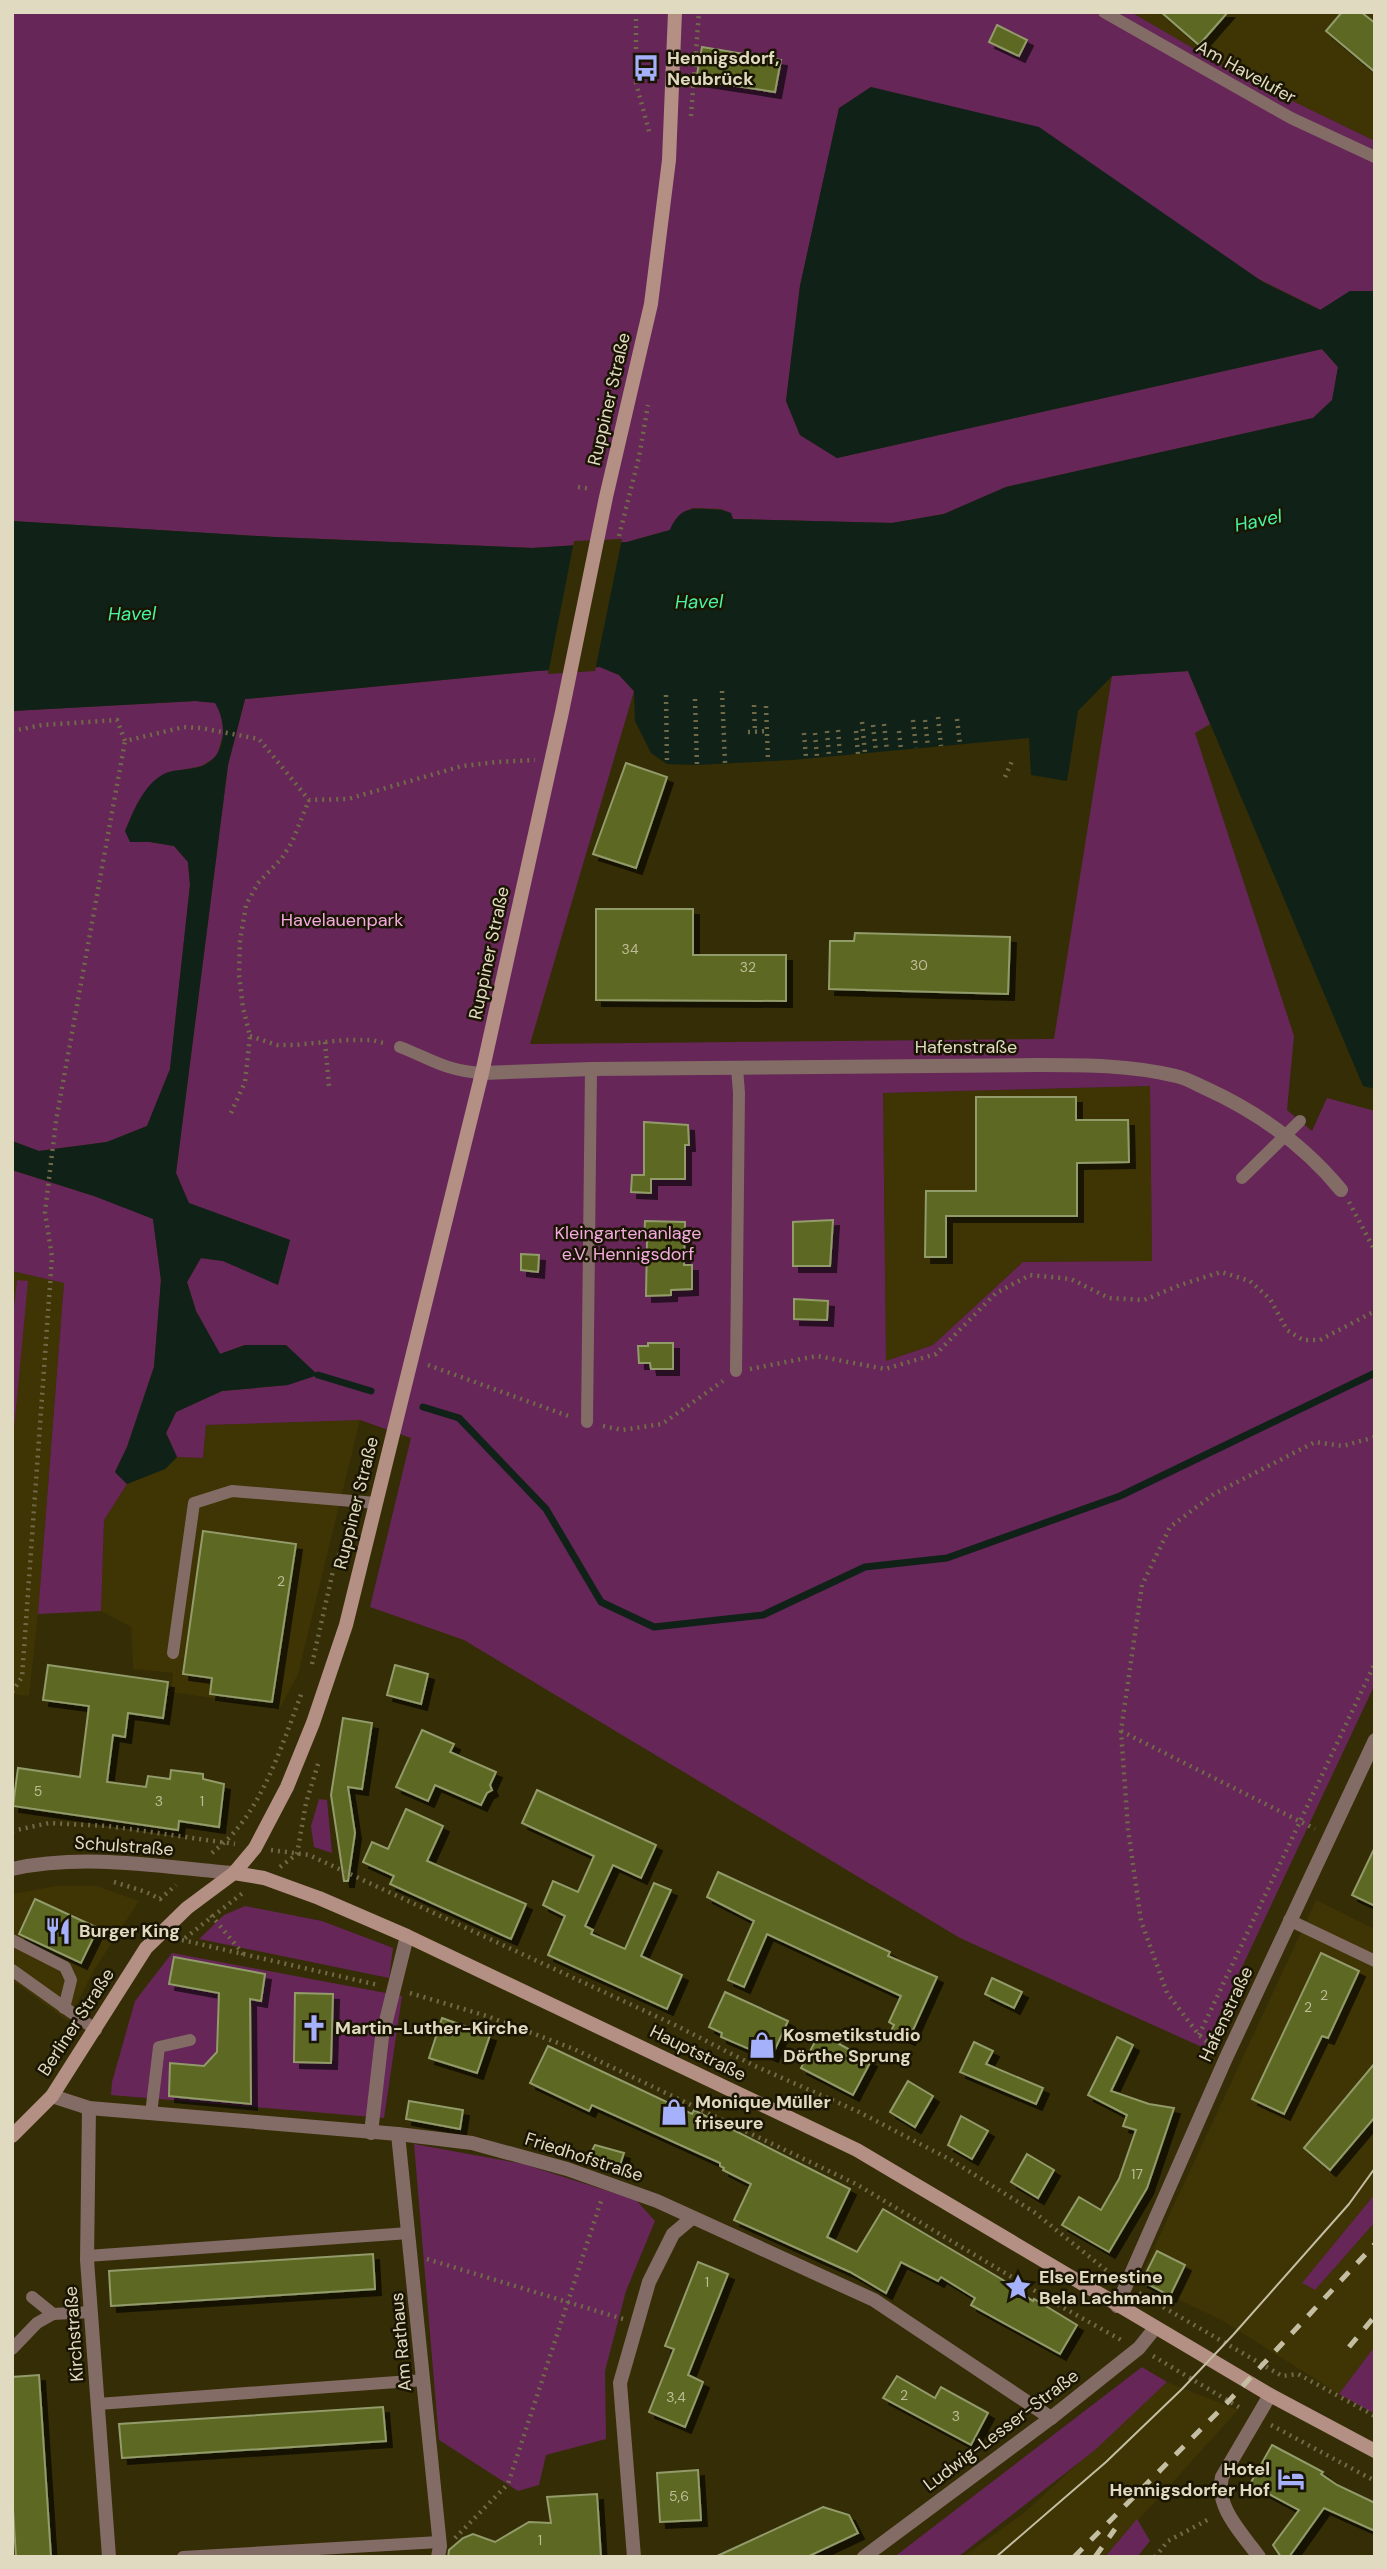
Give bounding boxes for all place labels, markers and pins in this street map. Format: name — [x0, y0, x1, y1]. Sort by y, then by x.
place label: Hennigsdorf, Neubrück — [667, 46, 779, 91]
bus stop icon: Hennigsdorf, Neubrück — [631, 53, 661, 83]
restaurant icon: Burger King — [43, 1916, 73, 1946]
place label: Burger King — [79, 1919, 180, 1943]
church icon: Martin-Luther-Kirche — [299, 2013, 329, 2043]
place label: Martin-Luther-Kirche — [335, 2016, 529, 2040]
place label: Kosmetikstudio Dörthe Sprung — [783, 2023, 921, 2068]
shop icon: Kosmetikstudio Dörthe Sprung — [747, 2030, 777, 2060]
place label: Monique Müller friseure — [695, 2090, 831, 2135]
shop icon: Monique Müller friseure — [659, 2097, 689, 2127]
place label: Else Ernestine Bela Lachmann — [1039, 2265, 1173, 2310]
place icon: Else Ernestine Bela Lachmann — [1003, 2272, 1033, 2302]
place label: Hotel Hennigsdorfer Hof — [1109, 2457, 1270, 2502]
hotel icon: Hotel Hennigsdorfer Hof — [1276, 2464, 1306, 2494]

